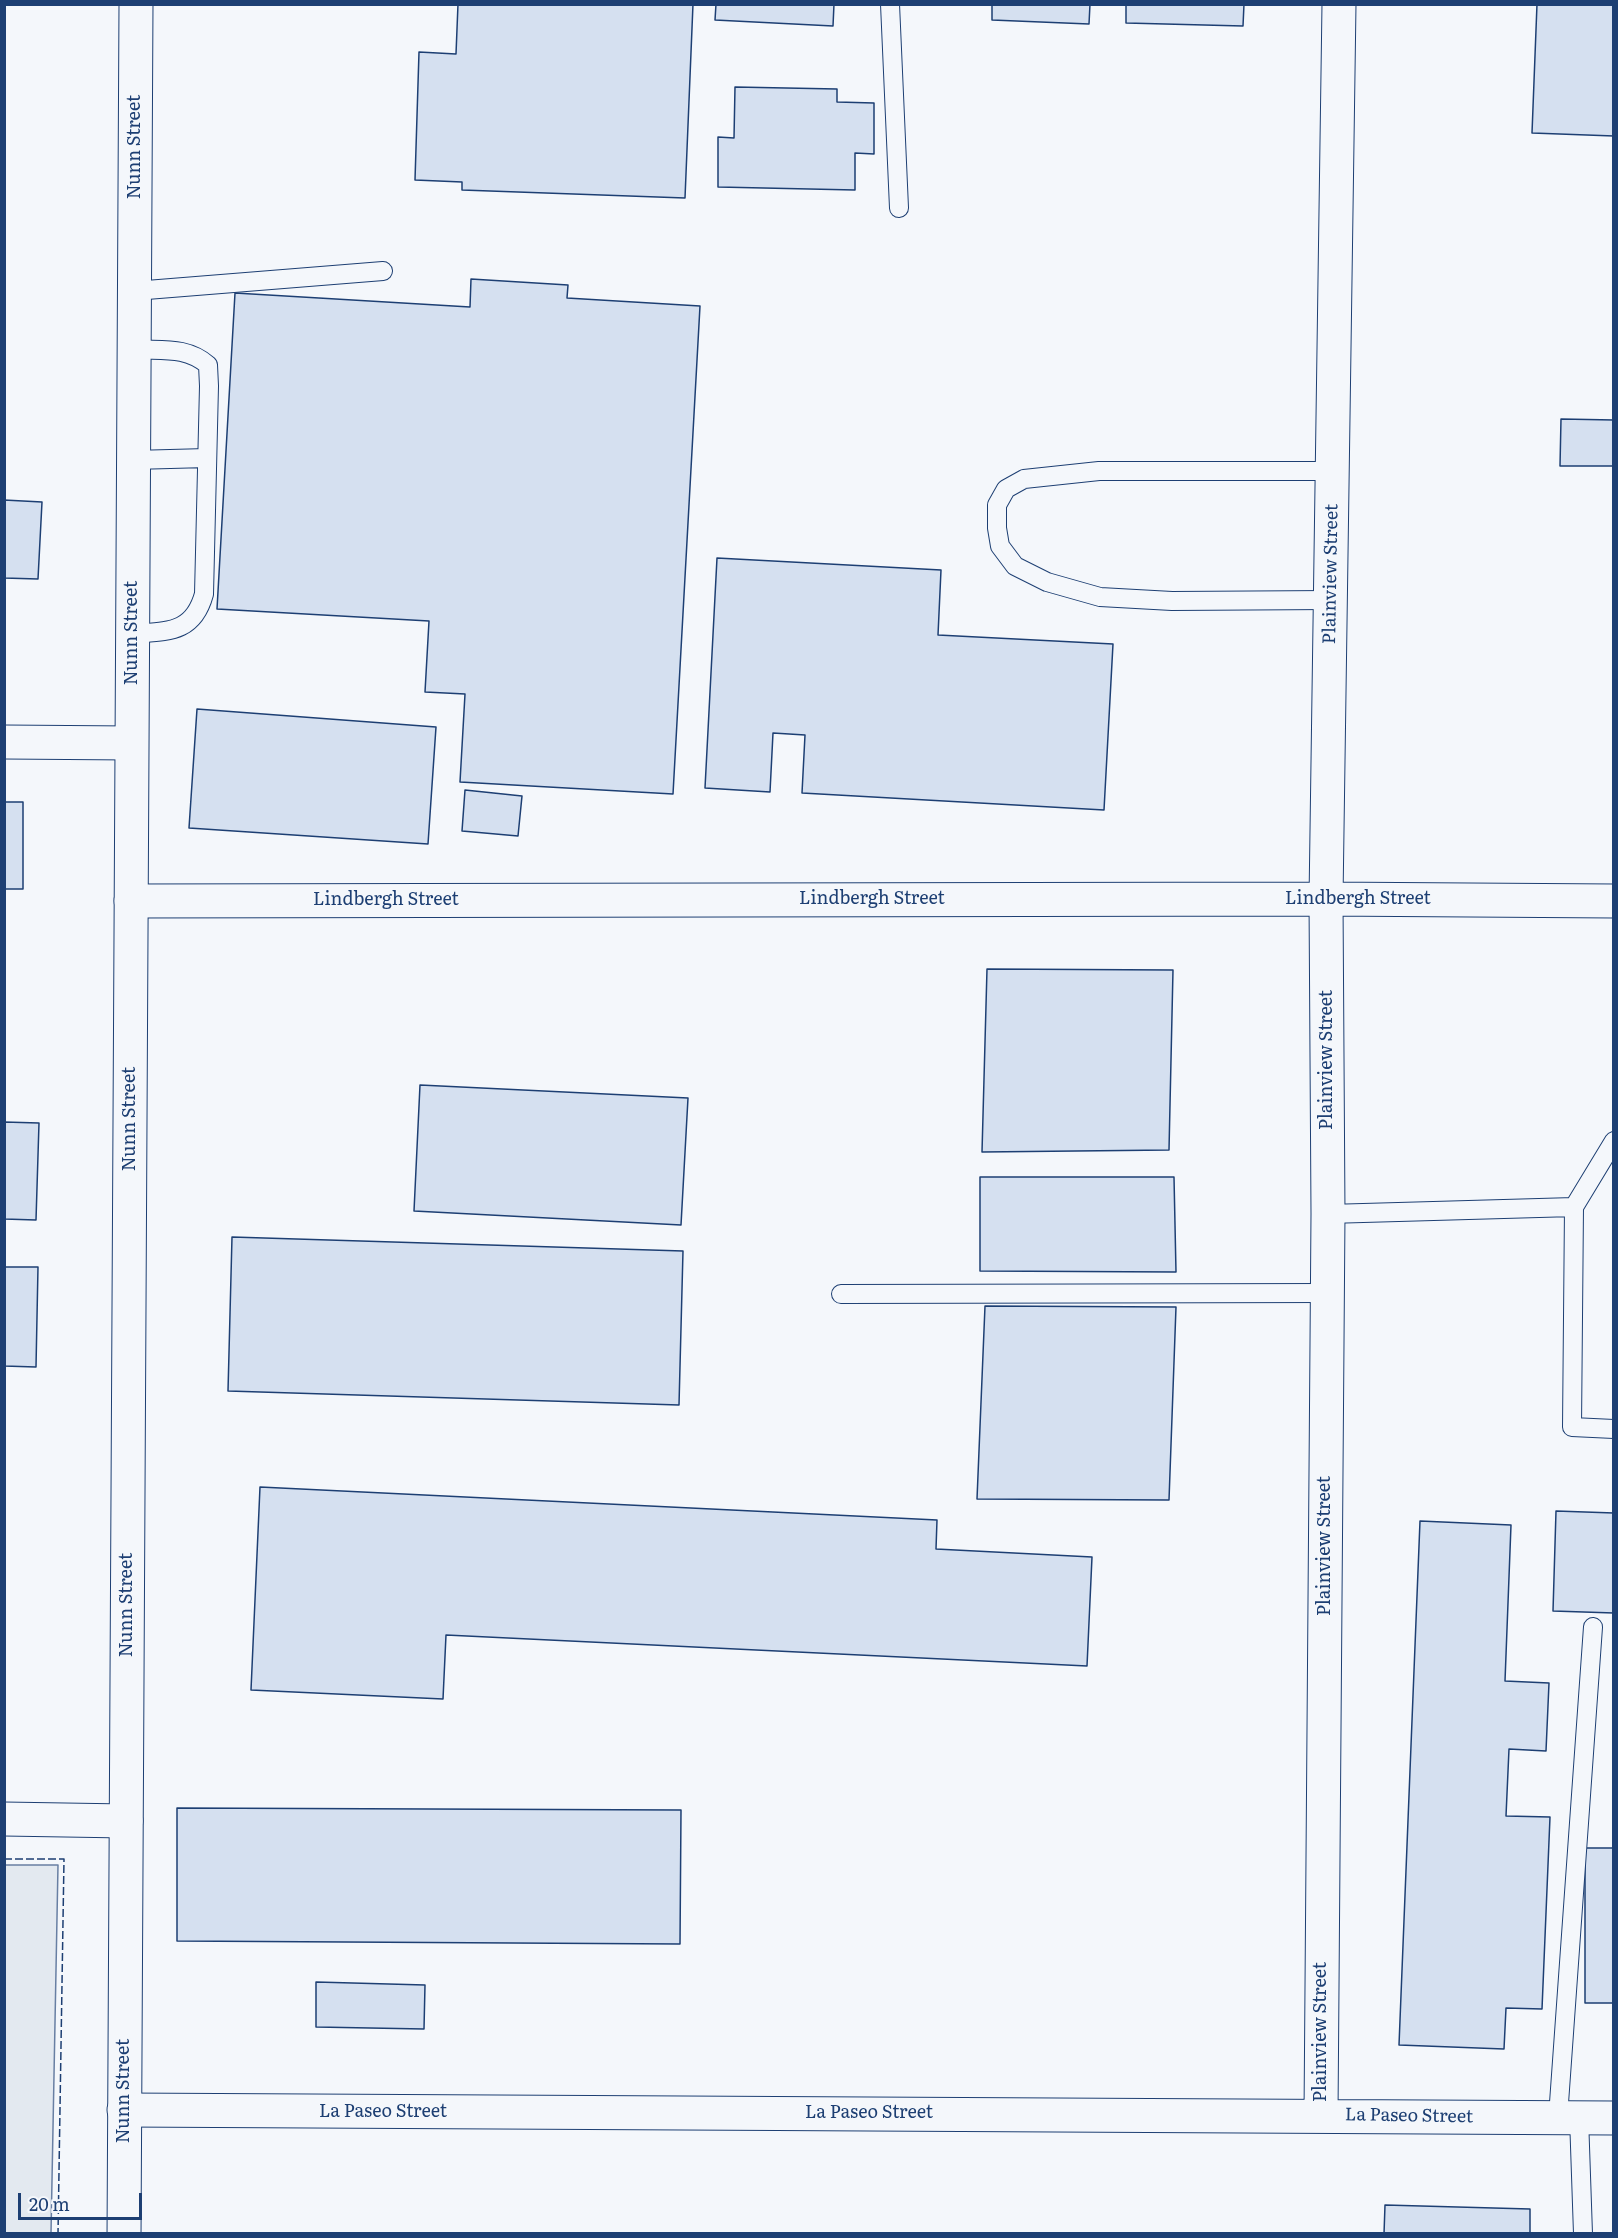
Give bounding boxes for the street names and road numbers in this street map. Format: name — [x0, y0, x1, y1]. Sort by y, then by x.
street label: Nunn Street — [124, 95, 146, 199]
street label: Plainview Street — [1319, 504, 1343, 644]
street label: Nunn Street — [121, 581, 143, 685]
street label: Lindbergh Street — [799, 888, 945, 910]
street label: Lindbergh Street — [1285, 888, 1431, 910]
street label: Lindbergh Street — [313, 889, 459, 911]
street label: Plainview Street — [1316, 990, 1338, 1130]
street label: Nunn Street — [119, 1067, 141, 1171]
street label: Plainview Street — [1314, 1476, 1336, 1616]
street label: Nunn Street — [116, 1553, 138, 1657]
street label: Plainview Street — [1310, 1962, 1332, 2102]
street label: Nunn Street — [113, 2039, 135, 2143]
street label: La Paseo Street — [319, 2101, 447, 2123]
street label: La Paseo Street — [805, 2102, 933, 2124]
street label: La Paseo Street — [1345, 2104, 1473, 2128]

